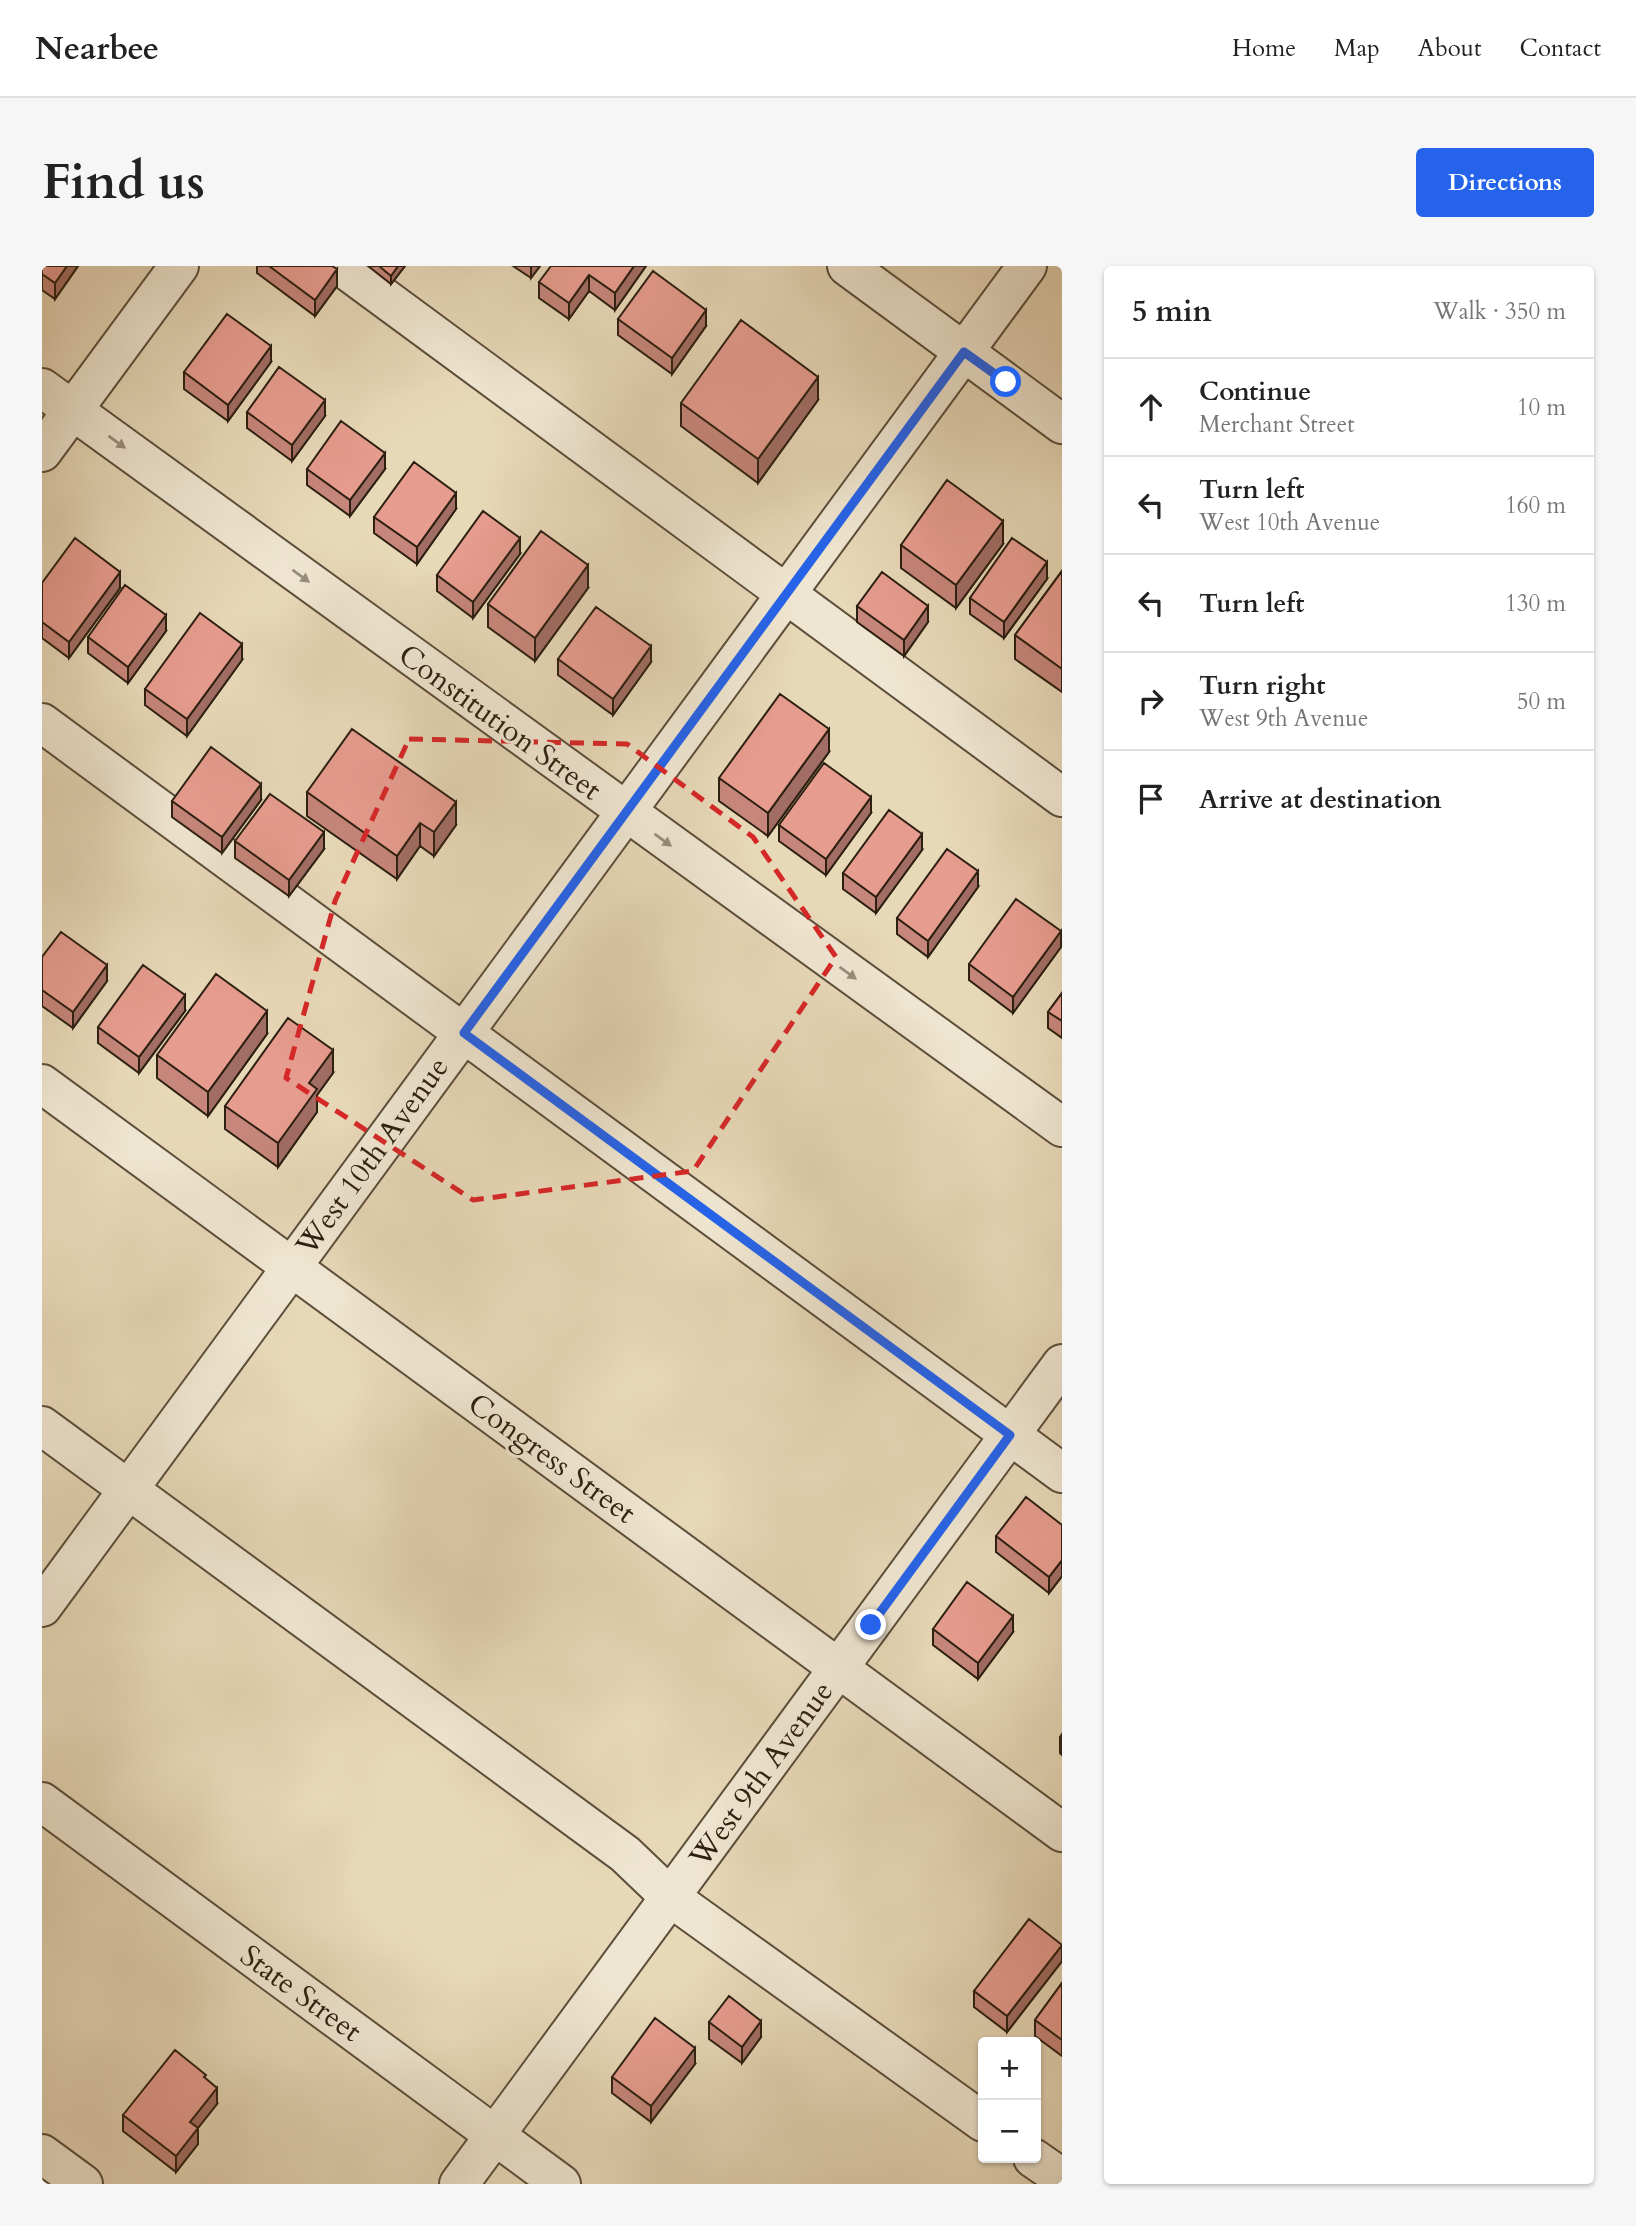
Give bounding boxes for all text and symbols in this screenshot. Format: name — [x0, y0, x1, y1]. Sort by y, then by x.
text: Nearbee — [35, 26, 159, 71]
text: Home — [1232, 32, 1296, 65]
text: Map — [1334, 32, 1380, 65]
text: About — [1418, 32, 1482, 65]
text: Contact — [1520, 32, 1601, 65]
button: Directions — [1416, 148, 1594, 217]
text: Find us — [42, 149, 205, 216]
text: 5 min — [1132, 291, 1212, 332]
text: Walk · 350 m — [1433, 296, 1566, 327]
route start — [990, 366, 1021, 397]
text: Continue — [1199, 374, 1311, 409]
icon: ahead — [1132, 388, 1170, 426]
text: 10 m — [1517, 392, 1566, 423]
text: Merchant Street — [1199, 409, 1354, 440]
one-way arrow — [108, 435, 126, 449]
text: Turn left — [1199, 472, 1304, 507]
icon: left — [1132, 486, 1170, 524]
text: 160 m — [1505, 490, 1566, 521]
text: West 10th Avenue — [1199, 507, 1380, 538]
one-way arrow — [292, 569, 310, 583]
icon: left — [1132, 584, 1170, 622]
text: Turn left — [1199, 586, 1304, 621]
text: 130 m — [1505, 588, 1566, 619]
street label: Constitution Street — [390, 635, 610, 810]
text: Turn right — [1199, 668, 1326, 703]
icon: right — [1132, 682, 1170, 720]
text: 50 m — [1517, 686, 1566, 717]
text: West 9th Avenue — [1199, 703, 1368, 734]
icon: arrive — [1132, 780, 1170, 818]
text: Arrive at destination — [1199, 782, 1442, 817]
one-way arrow — [654, 833, 672, 847]
one-way arrow — [839, 966, 857, 980]
street label: West 10th Avenue — [286, 1049, 458, 1265]
street label: Congress Street — [460, 1384, 644, 1533]
route end — [855, 1609, 886, 1640]
street label: West 9th Avenue — [679, 1673, 843, 1877]
street label: State Street — [232, 1935, 370, 2052]
map controls — [978, 2037, 1041, 2163]
button: + — [978, 2037, 1041, 2100]
button: − — [978, 2100, 1041, 2163]

